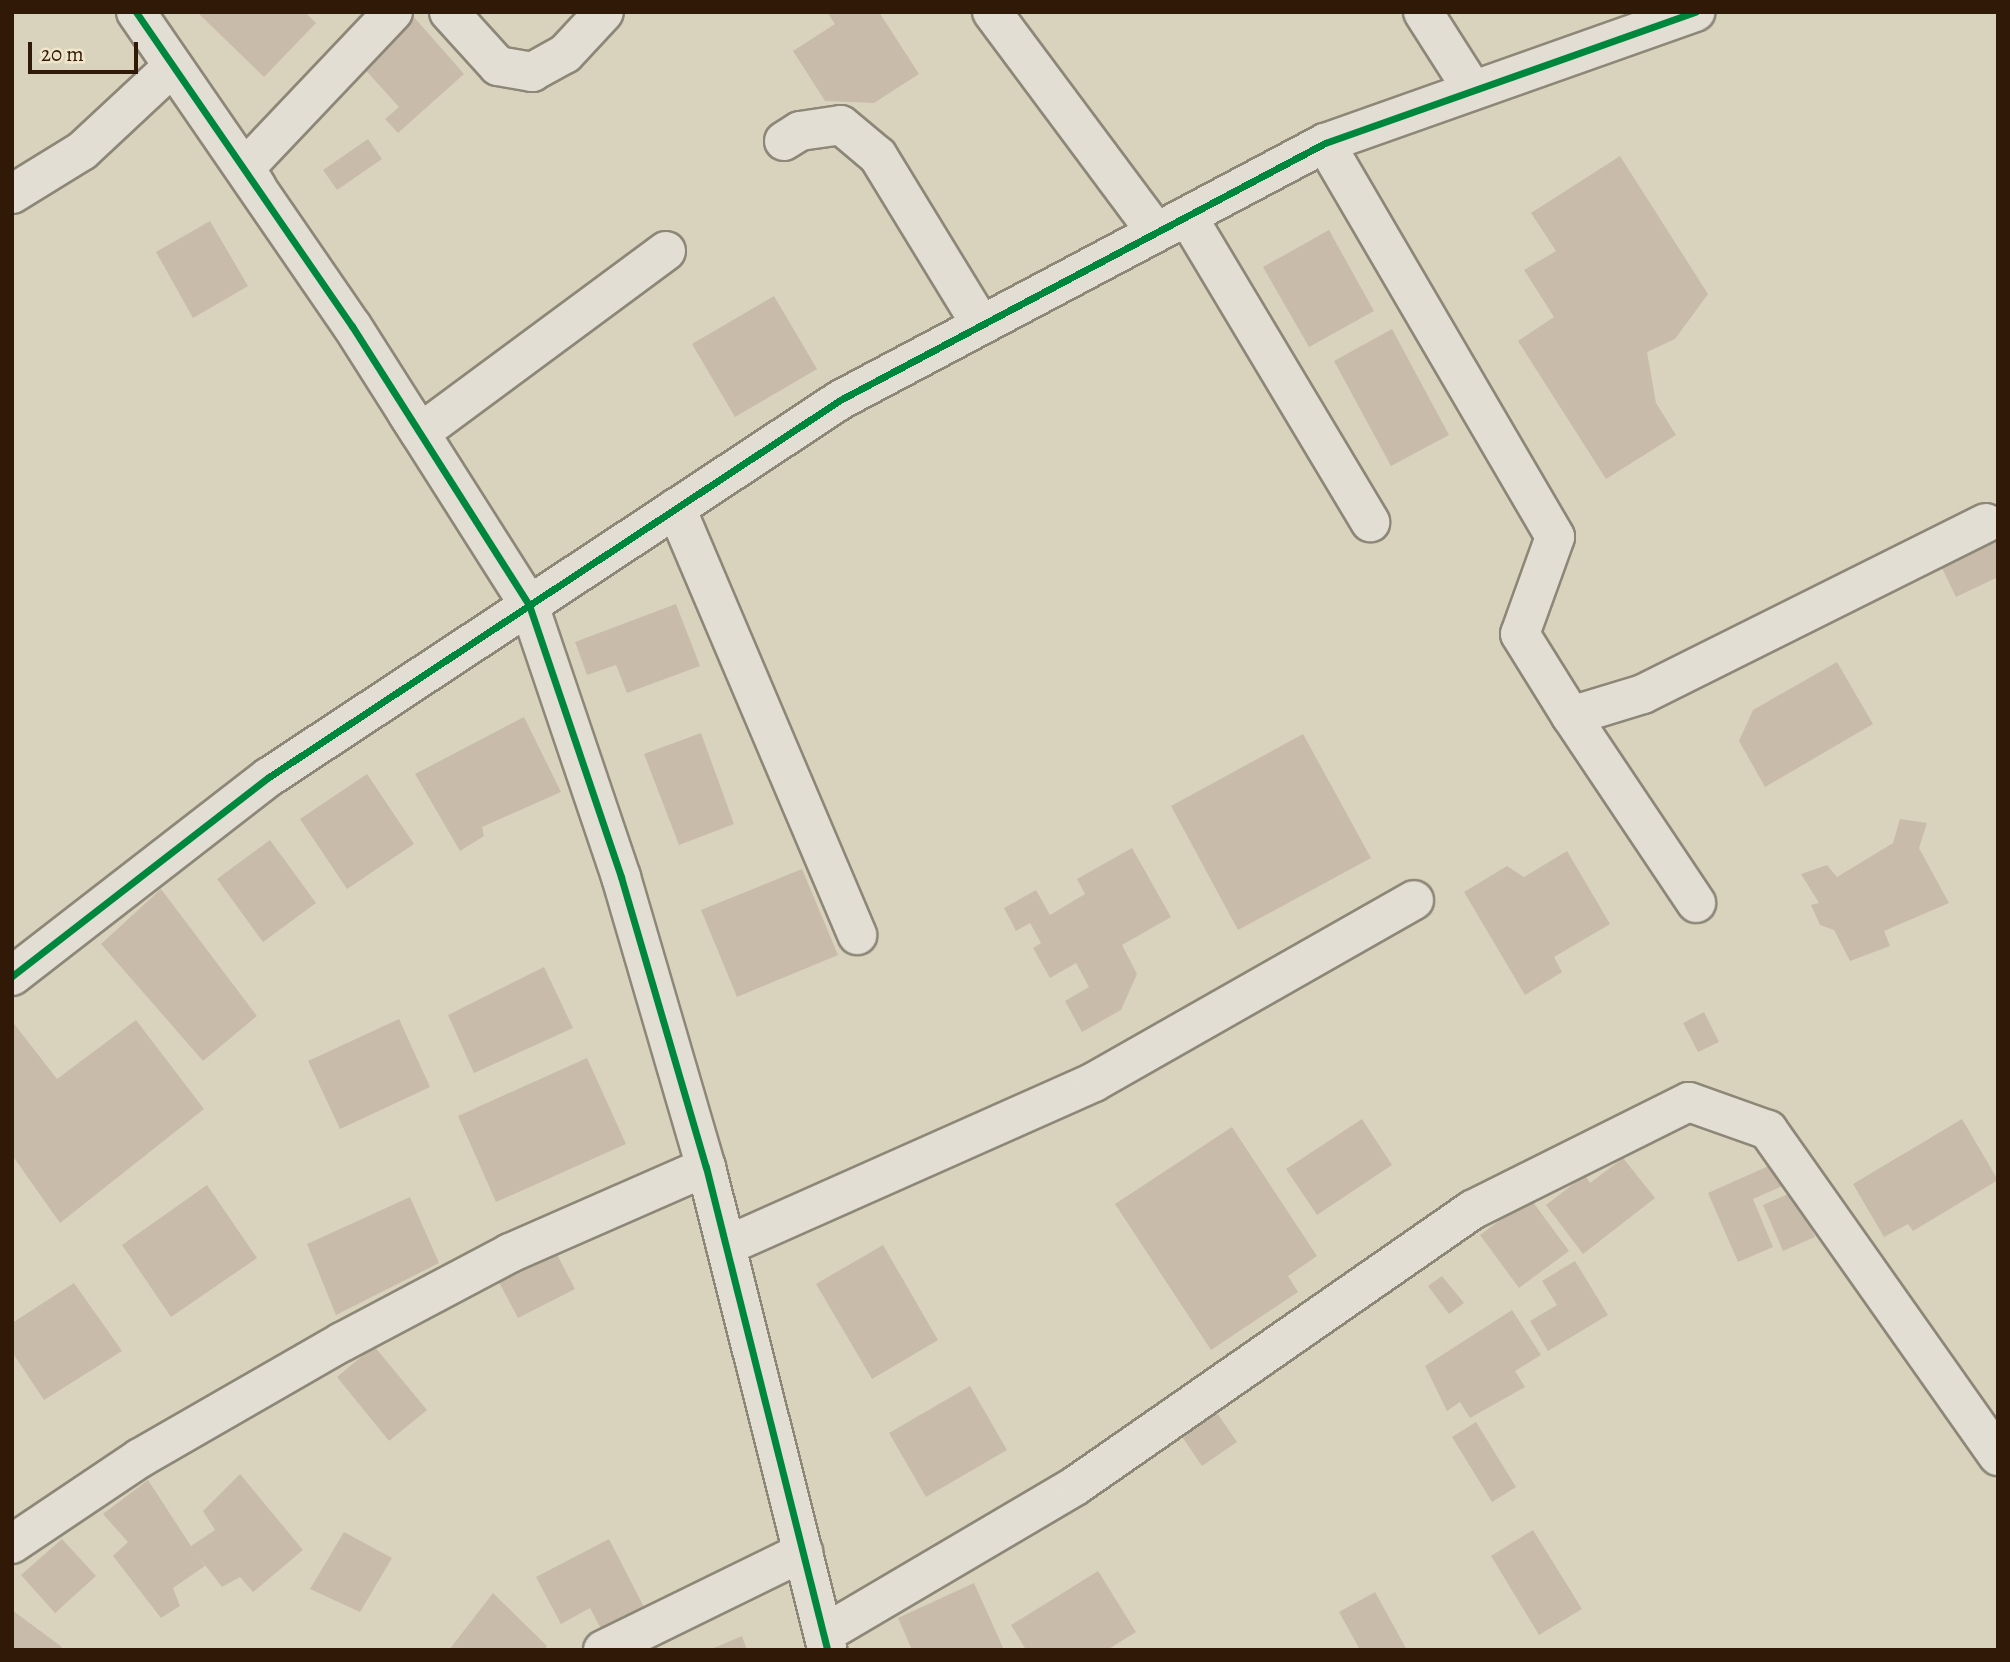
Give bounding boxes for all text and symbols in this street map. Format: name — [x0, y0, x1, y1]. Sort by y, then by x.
scale bar — [32, 28, 142, 72]
text: 20 m — [41, 40, 84, 68]

